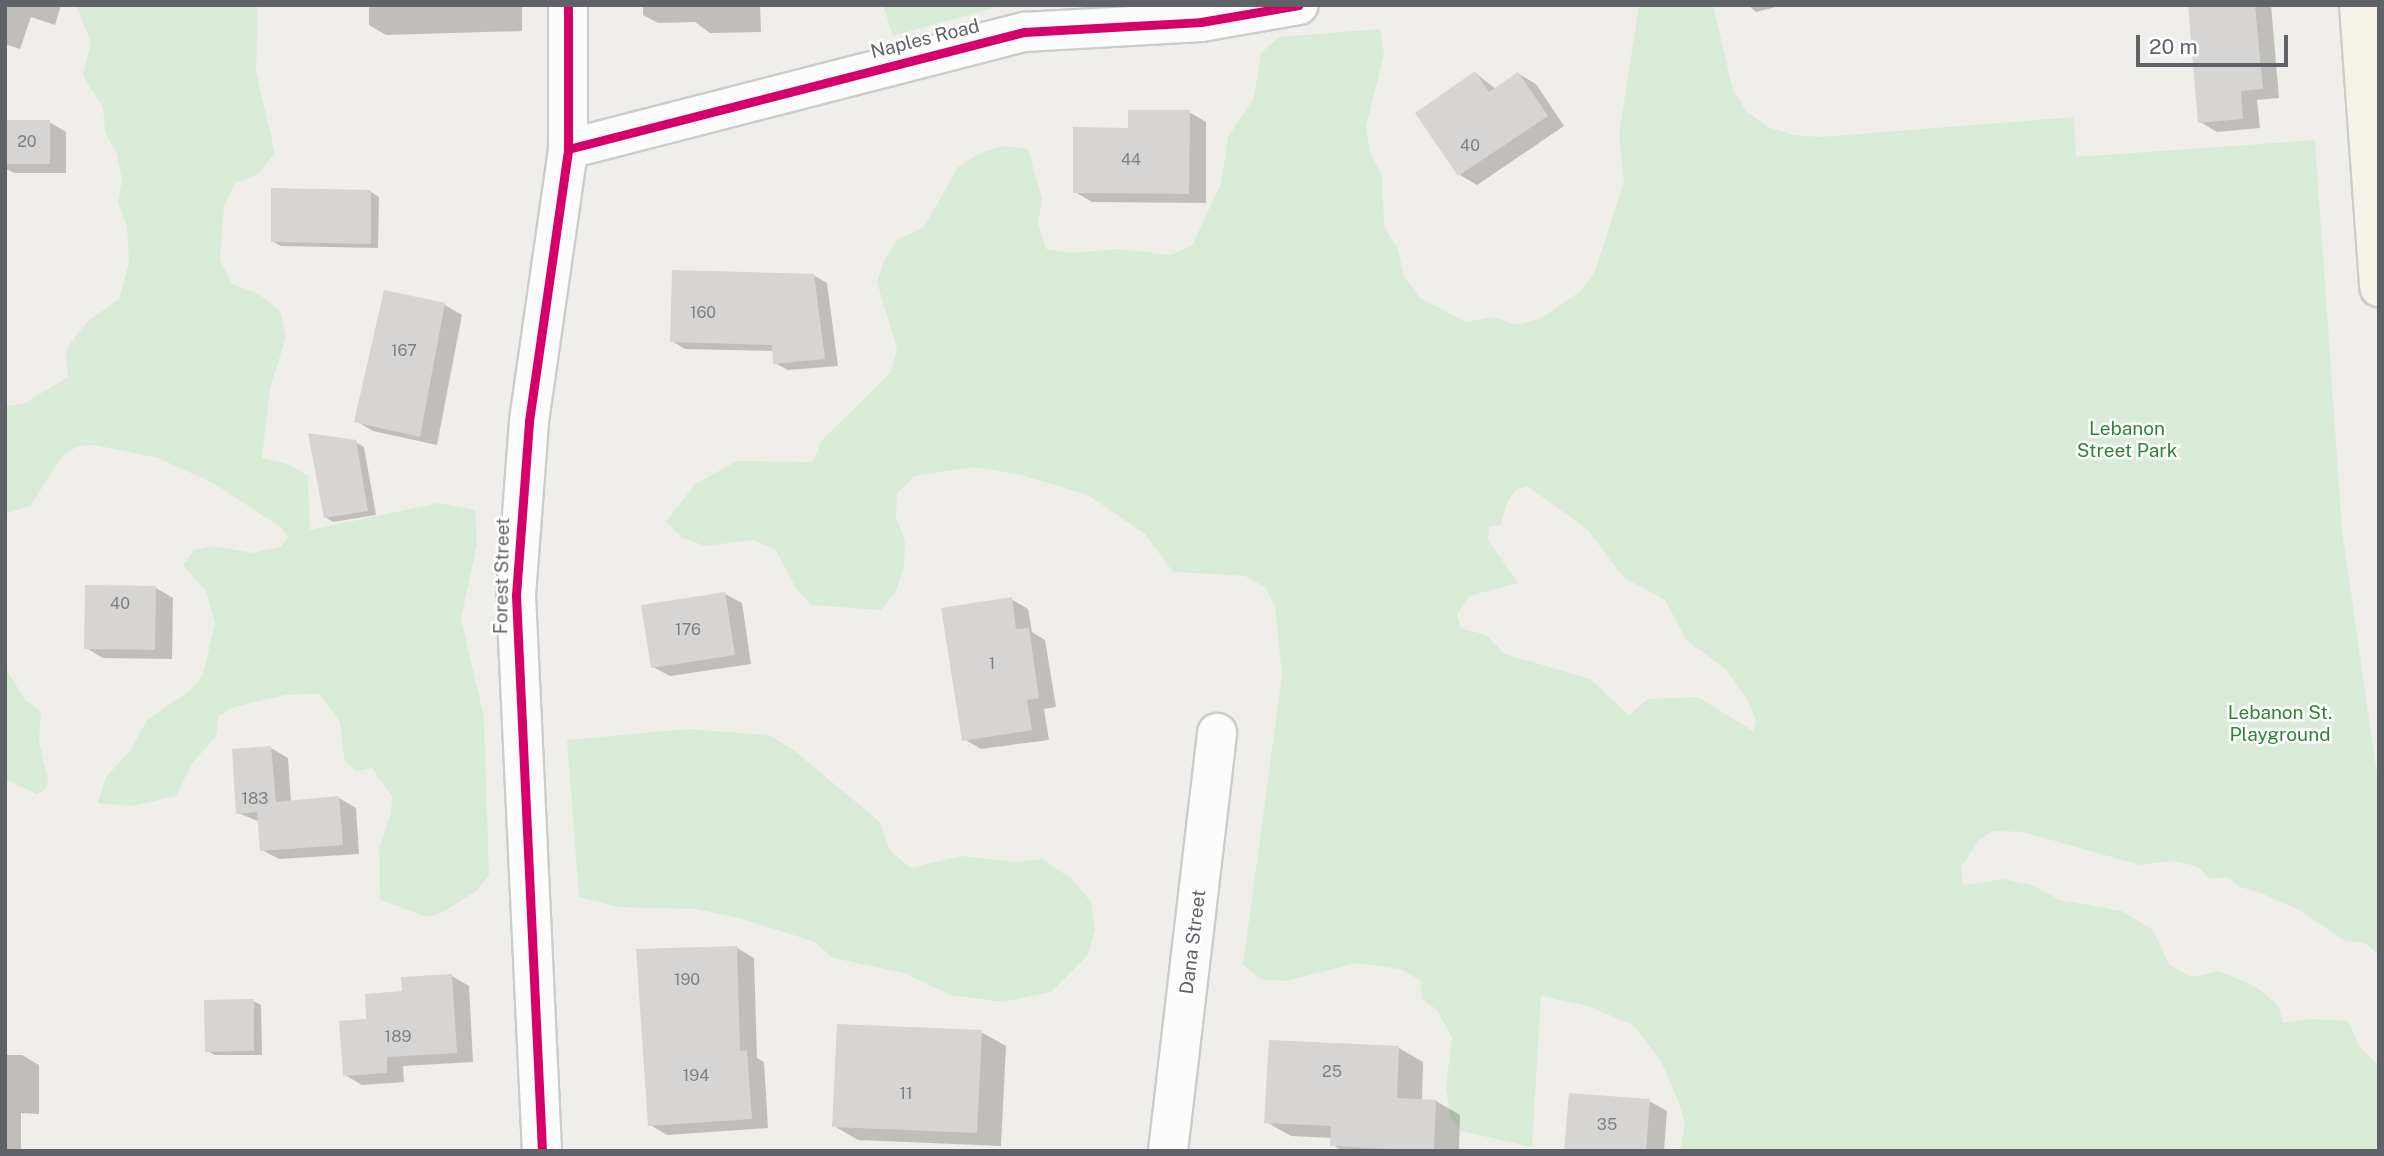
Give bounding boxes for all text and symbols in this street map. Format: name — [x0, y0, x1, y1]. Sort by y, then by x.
street label: Naples Road — [868, 14, 982, 64]
scale bar — [2139, 21, 2291, 65]
text: 20 m — [2149, 34, 2198, 59]
house number: 20 — [17, 132, 37, 152]
house number: 40 — [1460, 136, 1480, 156]
house number: 44 — [1121, 150, 1141, 170]
house number: 160 — [690, 303, 716, 323]
house number: 167 — [391, 341, 417, 361]
park label: Lebanon Street Park — [2077, 418, 2177, 462]
street label: Forest Street — [490, 517, 514, 635]
house number: 40 — [110, 594, 130, 614]
house number: 176 — [675, 620, 701, 640]
house number: 1 — [989, 654, 995, 674]
park label: Lebanon St. Playground — [2228, 702, 2332, 746]
house number: 183 — [242, 789, 268, 809]
street label: Dana Street — [1175, 888, 1211, 996]
house number: 190 — [674, 970, 700, 990]
house number: 189 — [385, 1027, 411, 1047]
house number: 25 — [1322, 1062, 1342, 1082]
house number: 194 — [683, 1066, 709, 1086]
house number: 11 — [899, 1084, 913, 1104]
house number: 35 — [1597, 1115, 1617, 1135]

